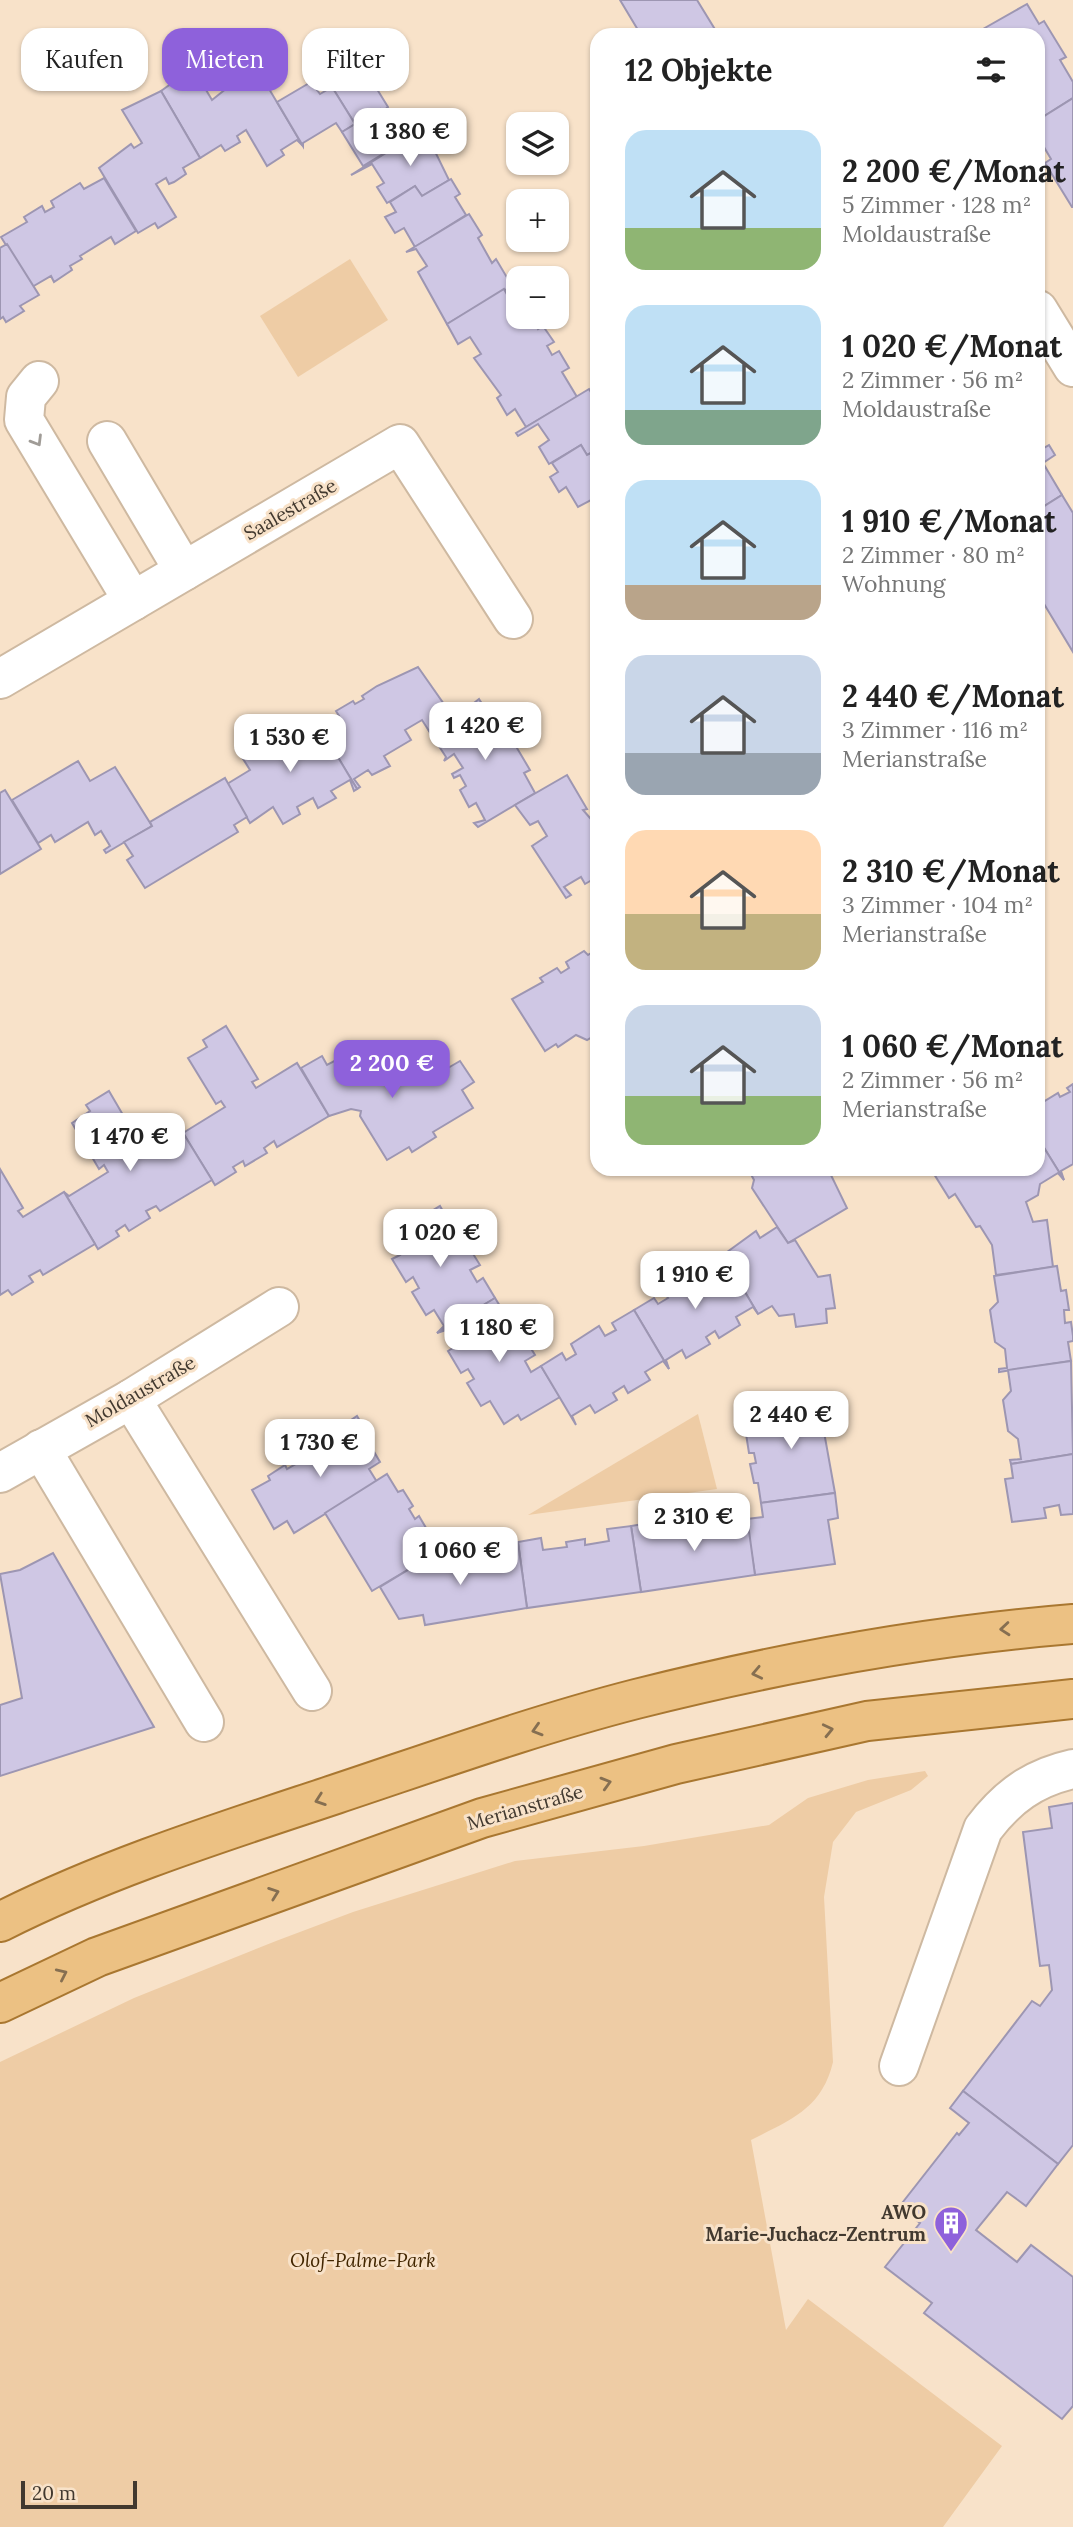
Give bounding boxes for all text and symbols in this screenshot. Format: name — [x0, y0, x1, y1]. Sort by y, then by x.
chip: Kaufen — [21, 28, 148, 91]
chip: Mieten — [162, 28, 288, 91]
chip: Filter — [302, 28, 409, 91]
text: 12 Objekte — [625, 51, 772, 89]
icon: filters — [972, 51, 1010, 89]
pin: 1 380 € — [345, 108, 475, 168]
map controls — [506, 112, 569, 329]
button: layers — [506, 112, 569, 175]
text: 1 380 € — [370, 116, 450, 145]
text: 2 200 €/Monat — [842, 152, 1066, 190]
icon: home — [681, 158, 765, 242]
button: + — [506, 189, 569, 252]
text: 5 Zimmer · 128 m² — [842, 190, 1031, 219]
text: Moldaustraße — [842, 219, 991, 248]
button: − — [506, 266, 569, 329]
text: 1 020 €/Monat — [842, 327, 1062, 365]
icon: home — [681, 333, 765, 417]
text: 2 Zimmer · 56 m² — [842, 365, 1023, 394]
text: Moldaustraße — [842, 394, 991, 423]
one-way arrow — [28, 434, 41, 447]
street label: Saalestraße — [239, 473, 341, 545]
text: 1 910 €/Monat — [842, 502, 1056, 540]
icon: home — [681, 508, 765, 592]
text: 2 Zimmer · 80 m² — [842, 540, 1025, 569]
text: Wohnung — [842, 569, 946, 598]
text: 2 440 €/Monat — [842, 677, 1064, 715]
icon: home — [681, 683, 765, 767]
pin: 1 420 € — [420, 702, 550, 762]
text: 1 420 € — [445, 710, 525, 739]
pin: 1 530 € — [225, 714, 355, 774]
text: 3 Zimmer · 116 m² — [842, 715, 1028, 744]
text: 1 530 € — [250, 722, 330, 751]
text: Merianstraße — [842, 744, 987, 773]
text: 2 310 €/Monat — [842, 852, 1060, 890]
icon: home — [681, 858, 765, 942]
text: 3 Zimmer · 104 m² — [842, 890, 1033, 919]
text: Merianstraße — [842, 919, 987, 948]
text: 1 060 €/Monat — [842, 1027, 1063, 1065]
icon: home — [681, 1033, 765, 1117]
pin: 2 200 € — [327, 1040, 457, 1100]
text: 2 200 € — [350, 1048, 434, 1077]
text: 2 Zimmer · 56 m² — [842, 1065, 1023, 1094]
text: Merianstraße — [842, 1094, 987, 1123]
pin: 1 470 € — [65, 1114, 195, 1173]
text: 1 470 € — [91, 1121, 169, 1150]
pin: 1 020 € — [375, 1210, 505, 1269]
text: 1 020 € — [399, 1217, 481, 1246]
pin: 1 910 € — [630, 1252, 760, 1311]
text: 1 910 € — [656, 1259, 734, 1288]
pin: 1 180 € — [434, 1304, 564, 1364]
text: 1 180 € — [460, 1312, 538, 1341]
street label: Moldaustraße — [81, 1350, 199, 1432]
pin: 2 440 € — [726, 1392, 856, 1451]
text: 2 440 € — [750, 1399, 832, 1428]
pin: 1 730 € — [255, 1420, 385, 1479]
text: 1 730 € — [281, 1427, 359, 1456]
pin: 2 310 € — [629, 1494, 759, 1553]
text: 2 310 € — [654, 1501, 734, 1530]
pin: 1 060 € — [395, 1528, 525, 1587]
text: 1 060 € — [419, 1535, 501, 1564]
one-way arrow — [999, 1621, 1010, 1636]
one-way arrow — [751, 1664, 763, 1679]
one-way arrow — [531, 1721, 543, 1736]
one-way arrow — [822, 1724, 834, 1738]
one-way arrow — [600, 1777, 612, 1792]
street label: Merianstraße — [464, 1779, 586, 1835]
one-way arrow — [315, 1791, 327, 1806]
one-way arrow — [268, 1887, 280, 1901]
one-way arrow — [55, 1968, 67, 1982]
place label: AWO Marie-Juchacz-Zentrum — [705, 2200, 927, 2246]
building icon: AWO Marie-Juchacz-Zentrum — [932, 2204, 970, 2253]
park label: Olof-Palme-Park — [290, 2248, 436, 2272]
scale bar — [21, 2478, 136, 2510]
text: 20 m — [32, 2481, 76, 2505]

